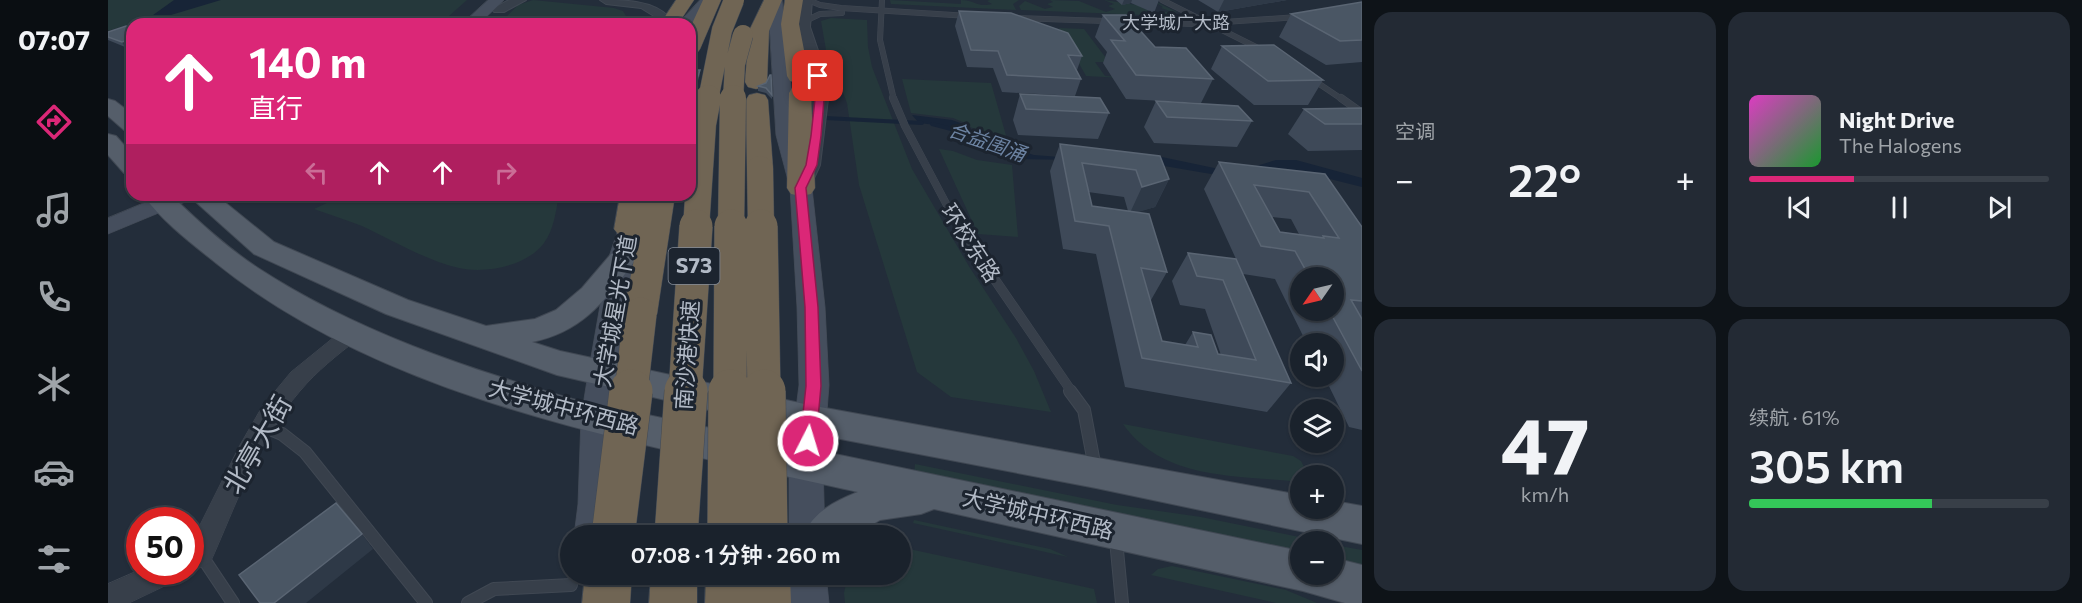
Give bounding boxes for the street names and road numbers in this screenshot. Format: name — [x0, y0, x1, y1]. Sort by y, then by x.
street label: 大学城广大路 — [1122, 11, 1230, 33]
street label: 环校东路 — [936, 198, 1007, 287]
street label: 大学城星光下道 — [588, 233, 641, 389]
road number: S73 — [668, 248, 720, 284]
street label: 南沙港快速 — [669, 299, 704, 411]
street label: 大学城中环西路 — [486, 374, 642, 439]
street label: 北亭大街 — [215, 389, 298, 499]
street label: 大学城中环西路 — [960, 483, 1116, 544]

